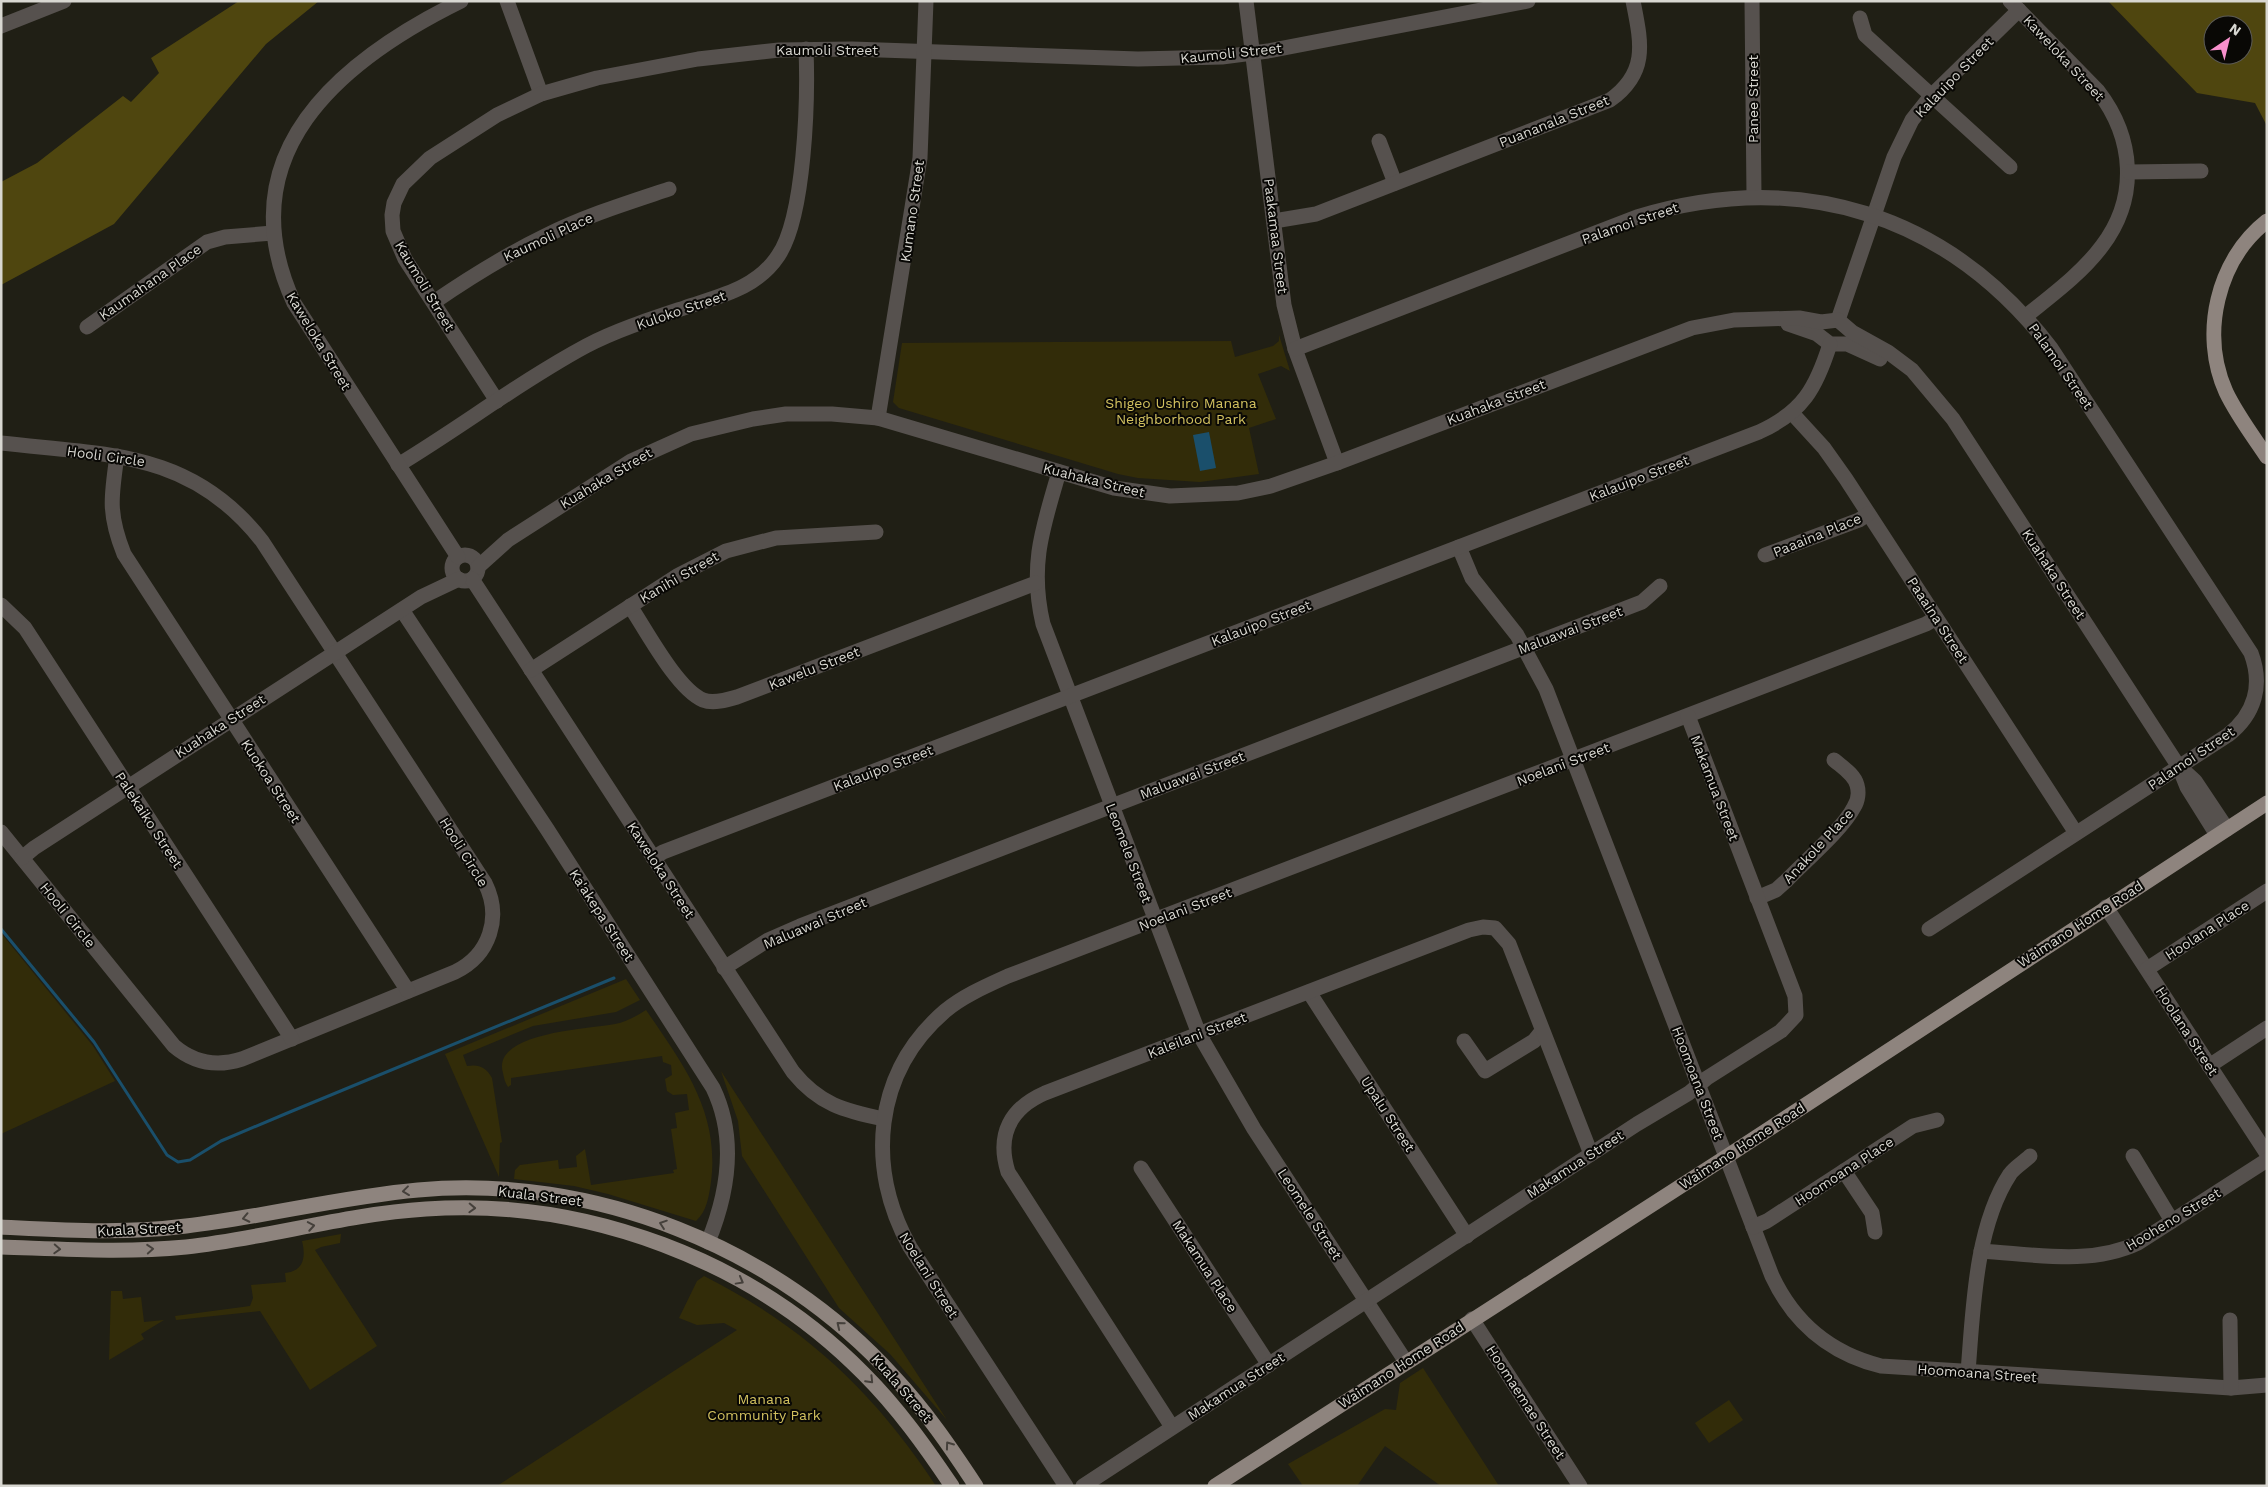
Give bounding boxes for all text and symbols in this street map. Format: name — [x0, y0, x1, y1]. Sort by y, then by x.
street label: Kaweloka Street — [2020, 12, 2108, 104]
north arrow — [2203, 15, 2253, 65]
text: N — [2227, 20, 2244, 39]
street label: Kalauipo Street — [1912, 33, 1997, 121]
street label: Kaumoli Street — [1179, 40, 1283, 66]
street label: Kaumoli Street — [776, 42, 878, 58]
street label: Panee Street — [1745, 55, 1761, 143]
street label: Puananala Street — [1497, 92, 1611, 150]
street label: Kumano Street — [897, 159, 927, 263]
street label: Paakamaa Street — [1261, 178, 1291, 295]
street label: Palamoi Street — [1580, 199, 1680, 247]
street label: Kaumoli Place — [501, 209, 595, 265]
street label: Kaumoli Street — [392, 238, 458, 334]
street label: Kaumahana Place — [96, 241, 204, 323]
street label: Kuloko Street — [634, 287, 728, 333]
street label: Kaweloka Street — [283, 289, 355, 393]
street label: Palamoi Street — [2025, 320, 2097, 412]
street label: Kuahaka Street — [1444, 376, 1548, 428]
park label: Shigeo Ushiro Manana Neighborhood Park — [1105, 395, 1257, 427]
street label: Hooli Circle — [66, 443, 146, 469]
street label: Kuahaka Street — [557, 444, 655, 512]
street label: Kalauipo Street — [1587, 452, 1691, 504]
street label: Kuahaka Street — [1041, 460, 1147, 500]
street label: Paaaina Place — [1771, 510, 1863, 560]
street label: Kuahaka Street — [2019, 526, 2089, 622]
street label: Kanihi Street — [637, 548, 721, 606]
street label: Paaaina Street — [1904, 574, 1972, 666]
street label: Kalauipo Street — [1209, 597, 1313, 649]
street label: Maluawai Street — [1516, 603, 1625, 657]
street label: Kawelu Street — [766, 643, 862, 693]
street label: Kuahaka Street — [172, 691, 268, 761]
street label: Palamoi Street — [2145, 723, 2237, 793]
street label: Makamua Street — [1687, 733, 1743, 843]
street label: Kuokoa Street — [238, 736, 304, 826]
street label: Noelani Street — [1514, 739, 1612, 789]
street label: Kalauipo Street — [831, 742, 935, 794]
street label: Maluawai Street — [1138, 748, 1247, 802]
street label: Palekaiko Street — [112, 769, 186, 871]
street label: Leomele Street — [1103, 801, 1155, 905]
street label: Anakole Place — [1780, 806, 1856, 886]
street label: Hooli Circle — [436, 814, 492, 890]
street label: Kaweloka Street — [624, 819, 698, 921]
street label: Ka'akepa Street — [566, 866, 638, 964]
street label: Waimano Home Road — [2014, 877, 2146, 971]
street label: Hooli Circle — [37, 879, 99, 951]
street label: Noelani Street — [1136, 884, 1234, 934]
street label: Maluawai Street — [761, 894, 869, 952]
street label: Hoolana Place — [2162, 897, 2252, 963]
street label: Hoolana Street — [2152, 984, 2222, 1078]
street label: Kaleilani Street — [1145, 1009, 1249, 1061]
street label: Hoomoana Street — [1669, 1024, 1727, 1142]
street label: Upalu Street — [1358, 1073, 1418, 1155]
street label: Waimano Home Road — [1676, 1099, 1808, 1193]
street label: Makamua Street — [1524, 1127, 1626, 1201]
street label: Hoomoana Place — [1792, 1133, 1896, 1209]
street label: Leomele Street — [1275, 1165, 1345, 1263]
street label: Kuala Street — [497, 1183, 583, 1209]
street label: Hooheno Street — [2123, 1184, 2223, 1254]
one-way arrow — [402, 1185, 410, 1196]
one-way arrow — [468, 1203, 476, 1214]
one-way arrow — [241, 1212, 250, 1222]
street label: Makamua Place — [1169, 1217, 1241, 1315]
street label: Kuala Street — [97, 1219, 182, 1239]
one-way arrow — [659, 1220, 667, 1230]
one-way arrow — [306, 1222, 315, 1232]
street label: Noelani Street — [896, 1229, 962, 1321]
one-way arrow — [53, 1244, 61, 1255]
one-way arrow — [146, 1244, 154, 1255]
one-way arrow — [735, 1275, 744, 1285]
street label: Waimano Home Road — [1335, 1318, 1467, 1412]
one-way arrow — [837, 1323, 846, 1331]
street label: Hoomaemae Street — [1483, 1342, 1569, 1462]
street label: Makamua Street — [1185, 1349, 1287, 1423]
street label: Kuala Street — [868, 1351, 936, 1425]
street label: Hoomoana Street — [1917, 1361, 2037, 1385]
one-way arrow — [864, 1375, 873, 1384]
park label: Manana Community Park — [707, 1391, 821, 1423]
one-way arrow — [946, 1441, 955, 1451]

